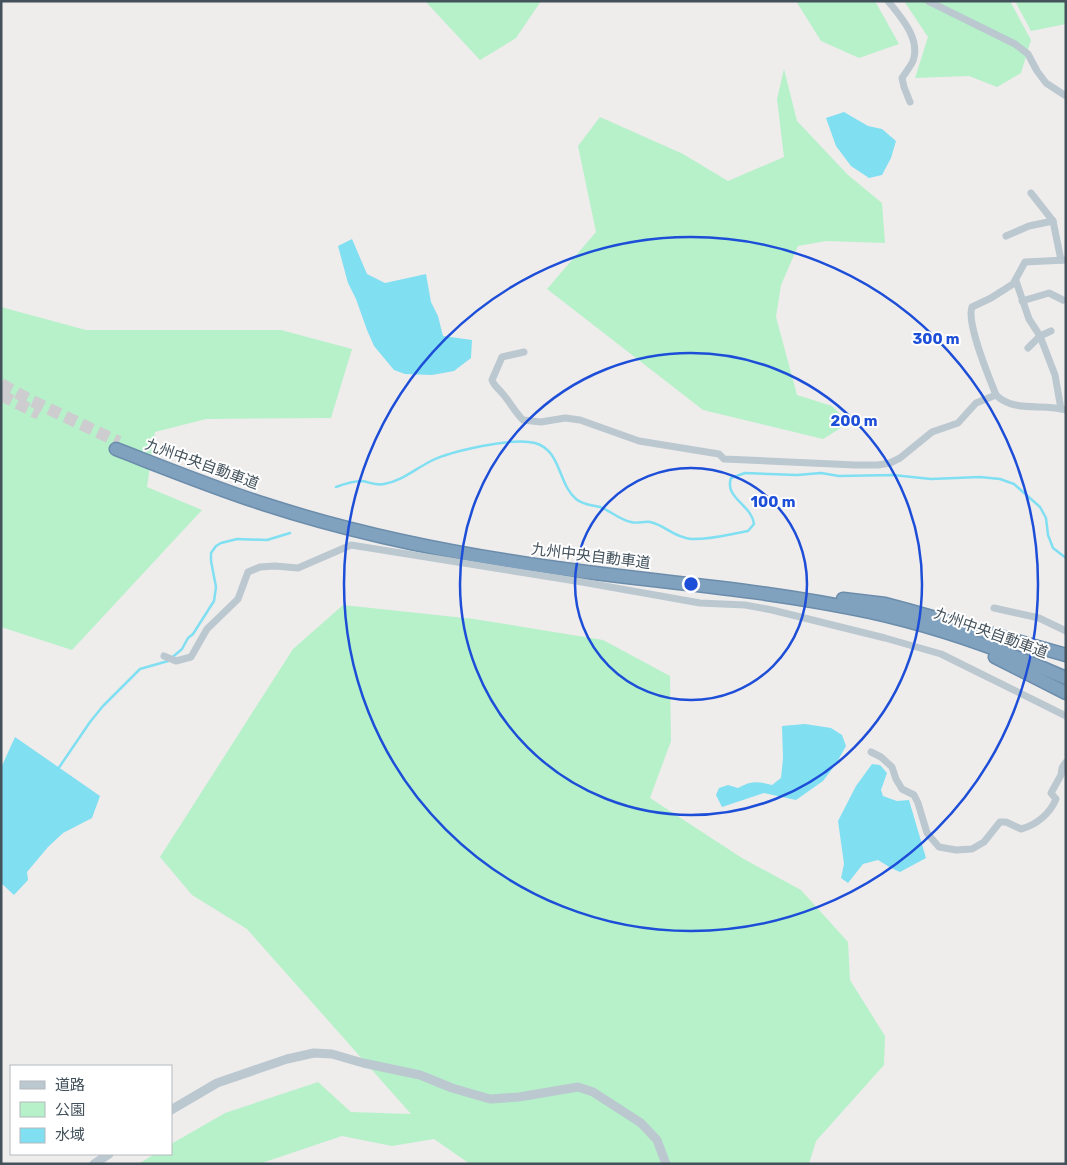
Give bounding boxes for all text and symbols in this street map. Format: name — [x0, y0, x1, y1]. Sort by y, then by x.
text: 300 m — [912, 330, 960, 348]
text: 200 m — [830, 412, 878, 430]
street label: 九州中央自動車道 — [143, 435, 261, 493]
text: 100 m — [751, 493, 795, 511]
street label: 九州中央自動車道 — [530, 540, 652, 572]
centre of rings — [682, 575, 700, 593]
street label: 九州中央自動車道 — [932, 604, 1050, 662]
legend — [10, 1065, 172, 1155]
text: 道路 — [55, 1076, 85, 1094]
text: 公園 — [55, 1101, 85, 1119]
text: 水域 — [55, 1126, 85, 1144]

